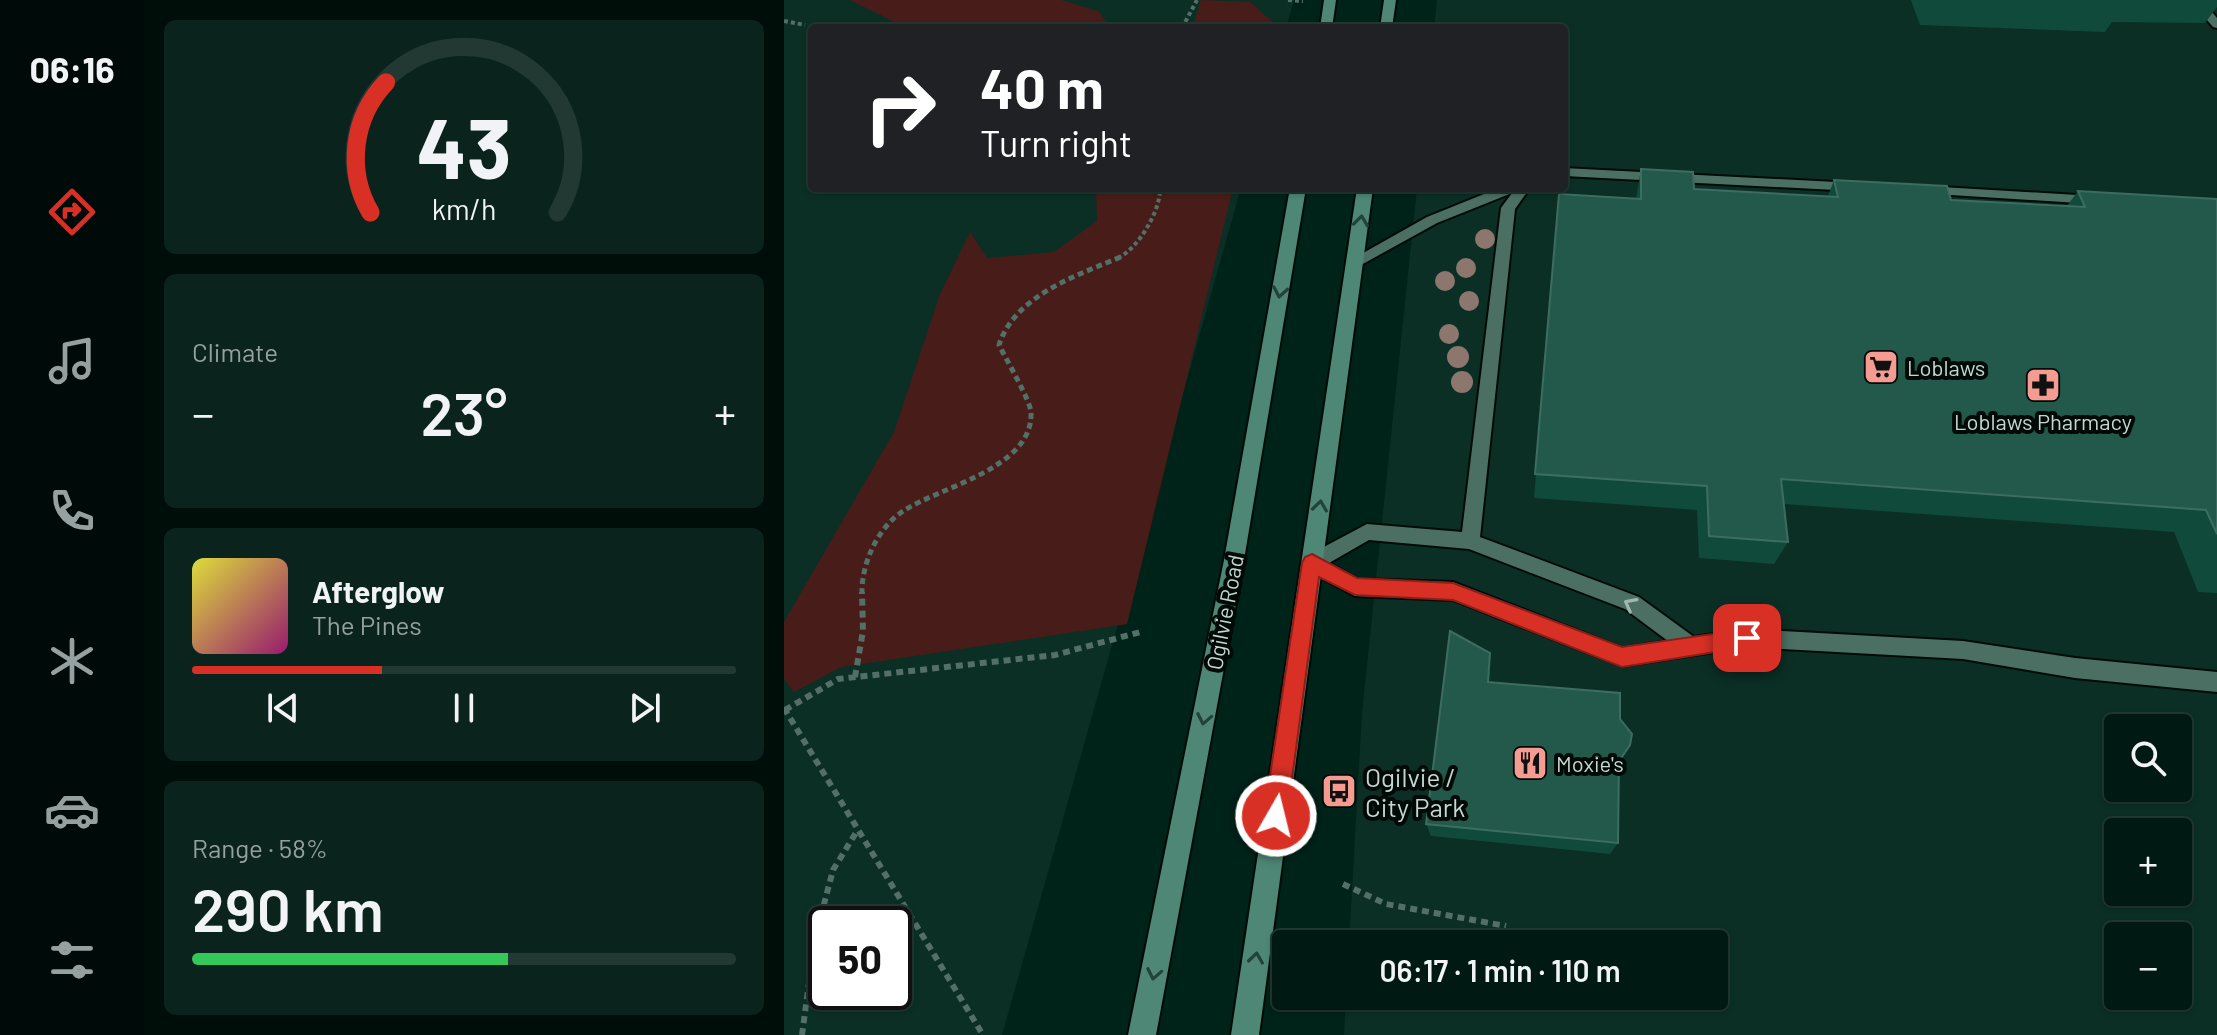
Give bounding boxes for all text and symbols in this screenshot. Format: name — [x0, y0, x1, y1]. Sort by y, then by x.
text: 06:16 — [29, 47, 115, 90]
text: 40 m — [980, 53, 1104, 120]
icon: right — [848, 56, 952, 160]
text: 43 — [416, 95, 512, 195]
text: Turn right — [980, 121, 1132, 164]
icon: directions — [44, 184, 100, 240]
text: km/h — [432, 191, 496, 226]
one-way arrow — [1352, 214, 1369, 228]
one-way arrow — [1272, 286, 1289, 299]
icon: music — [44, 333, 100, 389]
text: Climate — [192, 336, 278, 367]
supermarket icon: Loblaws — [1862, 348, 1900, 386]
place label: Loblaws — [1907, 354, 1985, 380]
pharmacy icon: Loblaws Pharmacy — [2024, 366, 2062, 404]
text: 23° — [421, 376, 507, 448]
text: − — [192, 386, 214, 439]
text: + — [714, 386, 736, 439]
place label: Loblaws Pharmacy — [1954, 408, 2132, 434]
icon: phone — [44, 483, 100, 539]
one-way arrow — [1311, 499, 1328, 513]
street label: Ogilvie Road — [1200, 552, 1248, 672]
text: Afterglow — [312, 573, 445, 609]
one-way arrow — [1623, 598, 1638, 613]
pin — [1713, 604, 1781, 672]
text: The Pines — [312, 609, 422, 640]
icon: arrive — [1725, 616, 1769, 660]
icon: climate — [44, 633, 100, 689]
icon: previous — [261, 686, 305, 730]
icon: pause — [442, 686, 486, 730]
icon: next — [623, 686, 667, 730]
one-way arrow — [1196, 712, 1213, 725]
map controls — [2104, 714, 2192, 1010]
button: search — [2104, 714, 2192, 802]
restaurant icon: Moxie's — [1511, 744, 1549, 782]
place label: Moxie's — [1556, 750, 1624, 776]
place label: Ogilvie / City Park — [1365, 761, 1465, 822]
bus stop icon: Ogilvie / City Park — [1320, 772, 1358, 810]
position arrow — [1234, 774, 1318, 858]
icon: car — [44, 782, 100, 838]
button: + — [2104, 818, 2192, 906]
text: Range · 58% — [192, 832, 328, 863]
text: 290 km — [192, 872, 384, 944]
speed limit sign: 50 — [808, 906, 912, 1010]
button: − — [2104, 922, 2192, 1010]
icon: filters — [44, 932, 100, 988]
one-way arrow — [1247, 951, 1264, 965]
text: 06:17 · 1 min · 110 m — [1379, 952, 1621, 988]
one-way arrow — [1147, 967, 1164, 981]

